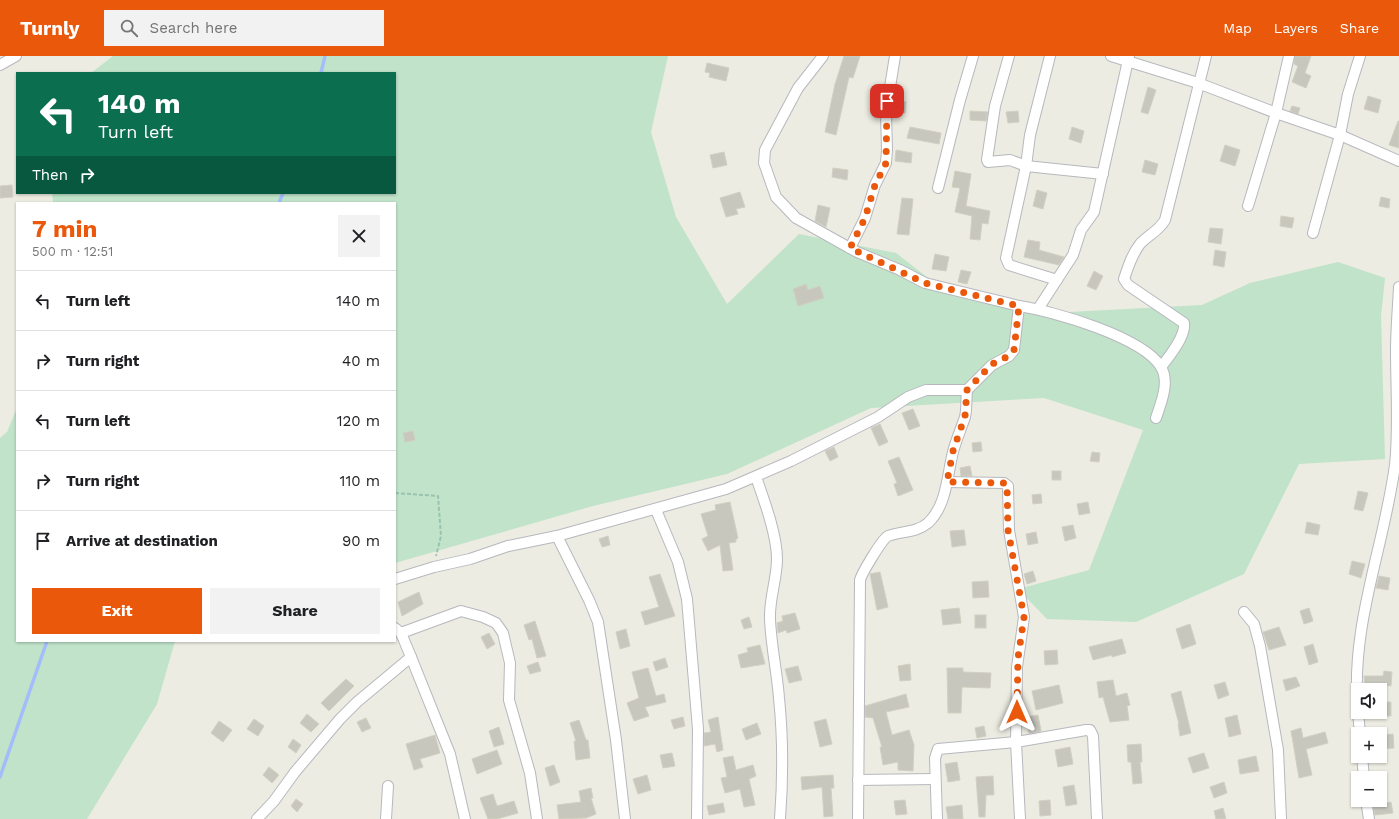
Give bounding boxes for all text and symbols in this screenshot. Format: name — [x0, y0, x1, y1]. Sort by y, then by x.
search box — [104, 10, 384, 46]
text: Turnly — [20, 17, 80, 40]
icon: search — [118, 17, 140, 39]
text: Search here — [150, 19, 237, 37]
text: Map — [1223, 20, 1252, 36]
text: Layers — [1274, 20, 1318, 36]
text: Share — [1340, 20, 1379, 36]
pin — [870, 84, 904, 118]
text: 140 m — [98, 87, 181, 120]
icon: left — [32, 88, 84, 140]
icon: arrive — [876, 90, 898, 112]
text: Turn left — [98, 121, 173, 142]
icon: right — [76, 164, 98, 186]
text: Then — [32, 166, 68, 184]
text: 7 min — [32, 215, 97, 243]
button: close — [338, 215, 380, 257]
text: 500 m · 12:51 — [32, 244, 113, 259]
icon: left — [32, 290, 54, 312]
text: Turn left — [66, 292, 130, 310]
text: 140 m — [336, 292, 380, 310]
icon: right — [32, 350, 54, 372]
text: Turn right — [66, 352, 139, 370]
text: 40 m — [342, 352, 380, 370]
icon: left — [32, 410, 54, 432]
text: Turn left — [66, 412, 130, 430]
text: 120 m — [337, 412, 380, 430]
icon: right — [32, 470, 54, 492]
text: Turn right — [66, 472, 139, 490]
text: 110 m — [340, 472, 380, 490]
icon: arrive — [32, 530, 54, 552]
text: Arrive at destination — [66, 532, 218, 550]
text: 90 m — [342, 532, 380, 550]
button: Exit — [32, 588, 202, 634]
button: Share — [210, 588, 380, 634]
map controls — [1351, 683, 1387, 807]
button: sound — [1351, 683, 1387, 719]
position arrow — [996, 691, 1038, 733]
button: + — [1351, 727, 1387, 763]
button: − — [1351, 771, 1387, 807]

